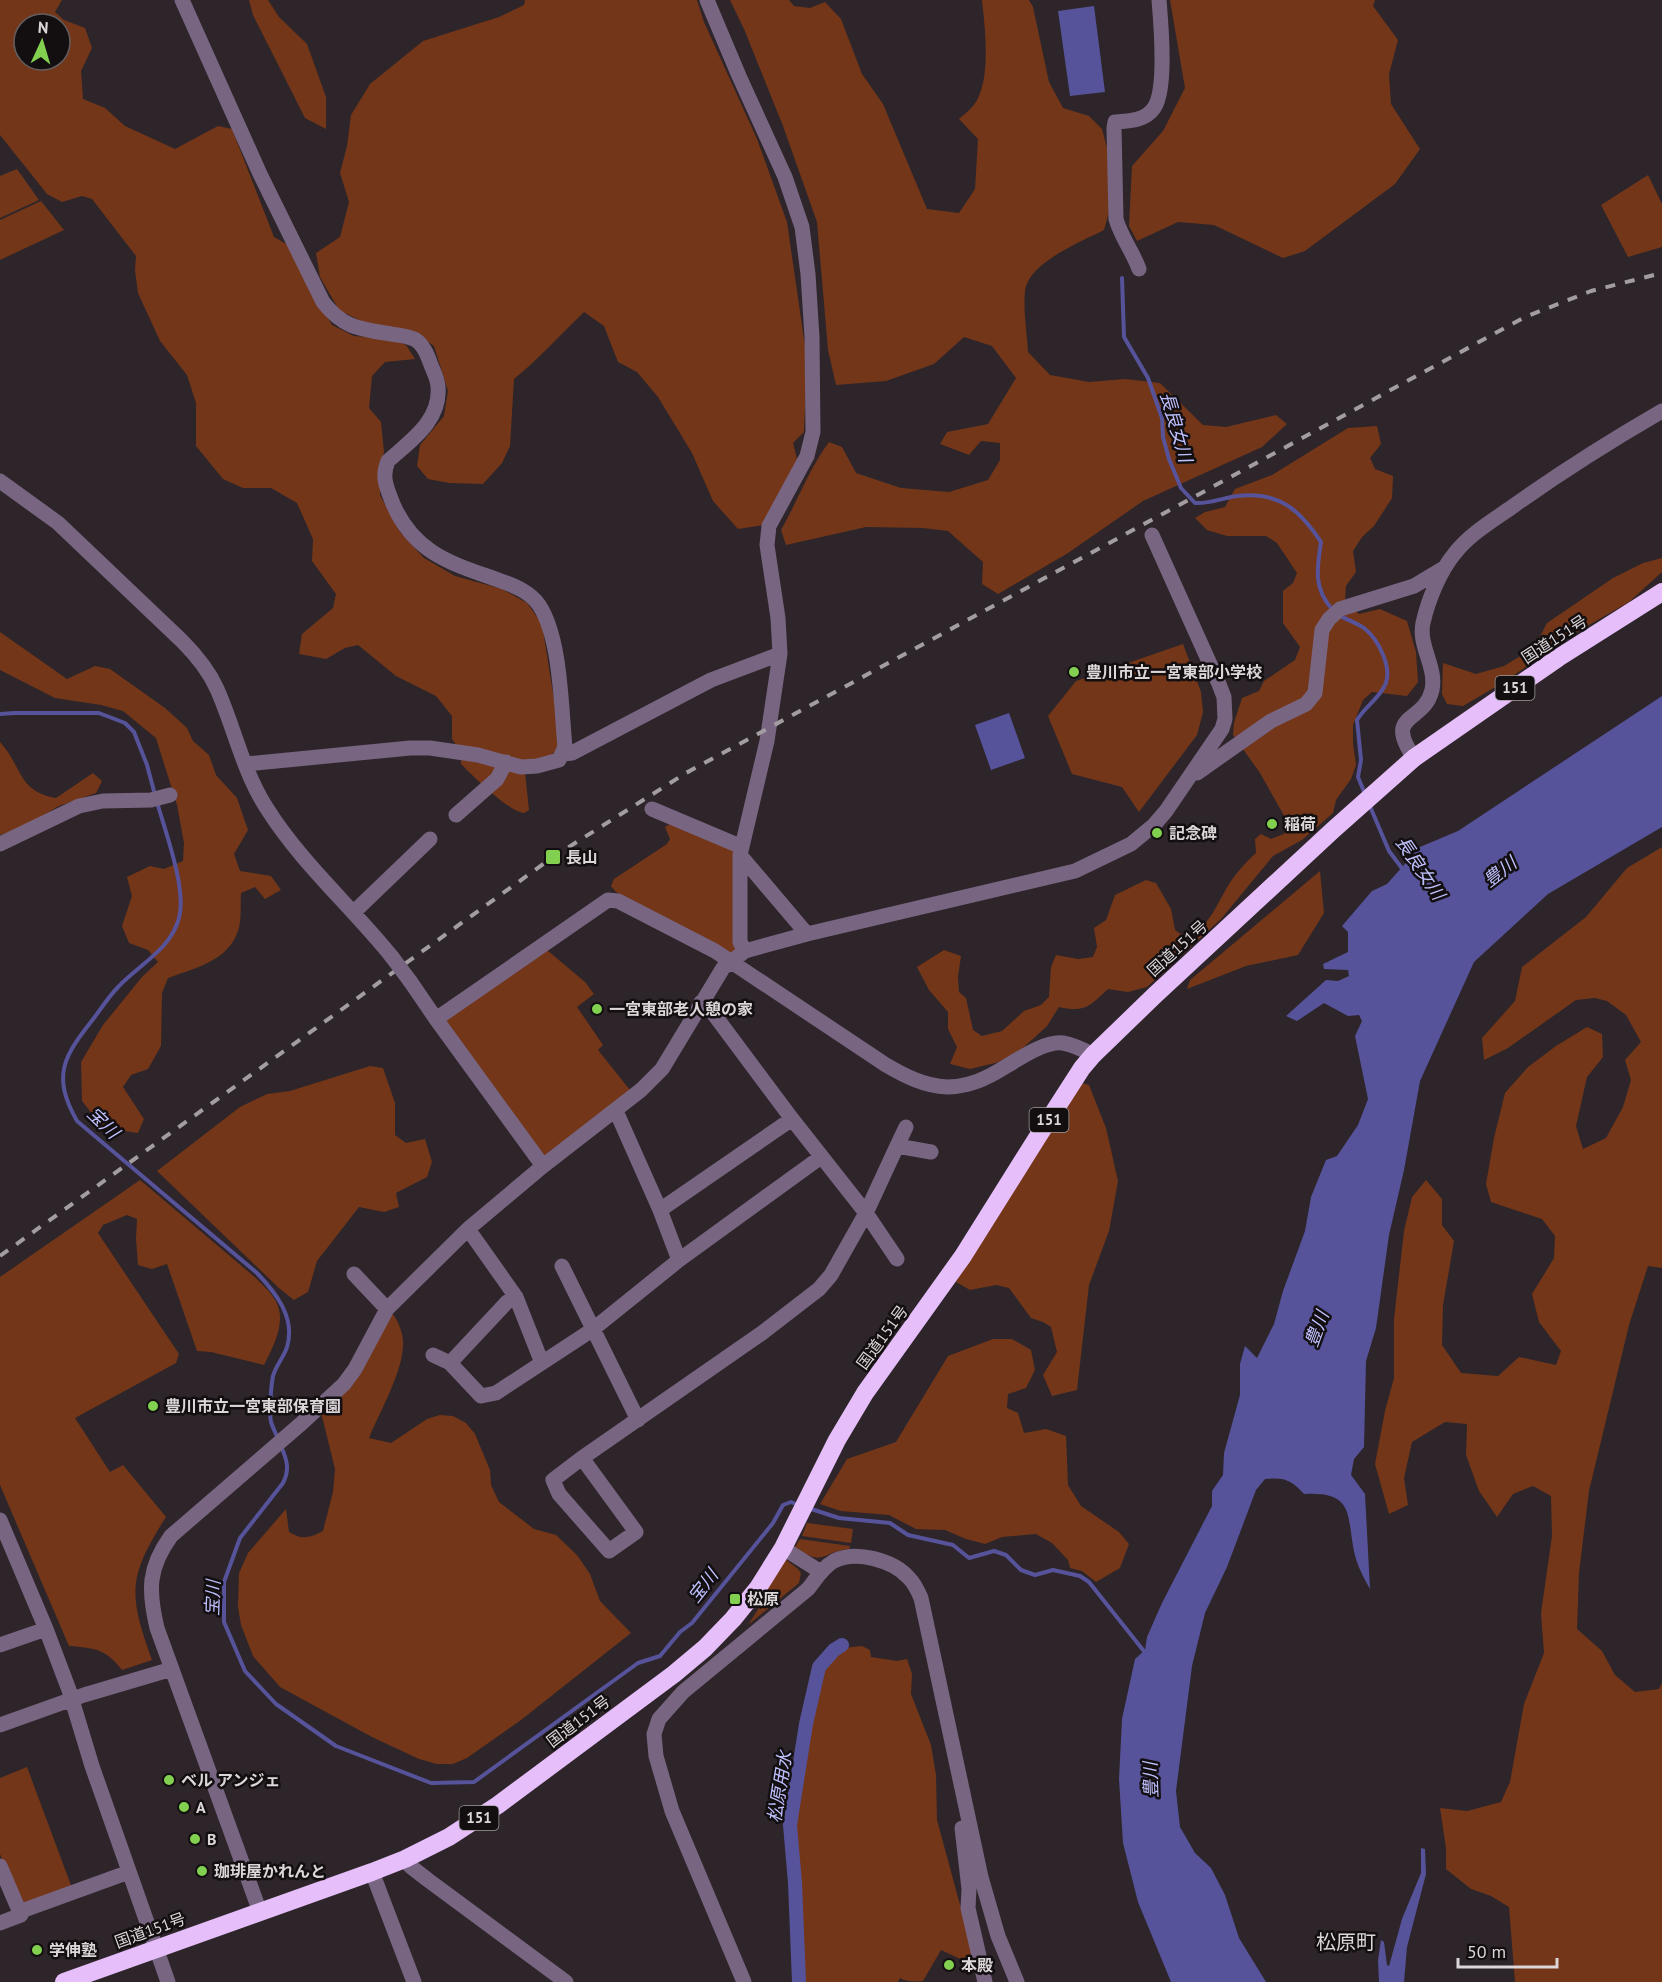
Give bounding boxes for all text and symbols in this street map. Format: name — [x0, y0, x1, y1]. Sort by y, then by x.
north arrow — [12, 12, 72, 72]
text: N — [37, 17, 49, 37]
water label: 長良女川 — [1156, 389, 1198, 467]
street label: 国道151号 — [1517, 610, 1591, 668]
place label: 豊川市立一宮東部小学校 — [1086, 662, 1262, 682]
marker: 豊川市立一宮東部小学校 — [1067, 665, 1081, 679]
road number: 151 — [1496, 676, 1534, 700]
place label: 稲荷 — [1284, 814, 1316, 834]
marker: 稲荷 — [1265, 817, 1279, 831]
place label: 記念碑 — [1169, 823, 1217, 843]
marker: 記念碑 — [1150, 826, 1164, 840]
water label: 長良女川 — [1391, 831, 1451, 906]
place label: 長山 — [566, 847, 598, 867]
marker: 長山 — [544, 848, 562, 866]
water label: 豊川 — [1478, 850, 1523, 892]
street label: 国道151号 — [1143, 916, 1211, 980]
place label: 一宮東部老人憩の家 — [609, 999, 753, 1019]
marker: 一宮東部老人憩の家 — [590, 1002, 604, 1016]
water label: 宝川 — [82, 1102, 126, 1145]
road number: 151 — [1030, 1108, 1068, 1132]
street label: 国道151号 — [852, 1301, 912, 1373]
water label: 豊川 — [1300, 1306, 1334, 1350]
place label: 豊川市立一宮東部保育園 — [165, 1396, 341, 1416]
marker: 豊川市立一宮東部保育園 — [146, 1399, 160, 1413]
water label: 宝川 — [682, 1563, 724, 1607]
water label: 宝川 — [200, 1578, 225, 1616]
place label: 松原 — [747, 1589, 779, 1609]
marker: 松原 — [728, 1592, 742, 1606]
street label: 国道151号 — [542, 1691, 614, 1751]
water label: 松原用水 — [763, 1748, 797, 1824]
water label: 豊川 — [1138, 1760, 1163, 1798]
place label: ベル アンジェ — [181, 1770, 280, 1790]
marker: ベル アンジェ — [162, 1773, 176, 1787]
place label: A — [196, 1797, 206, 1817]
marker: A — [177, 1800, 191, 1814]
road number: 151 — [460, 1806, 498, 1830]
place label: B — [207, 1829, 216, 1849]
marker: B — [188, 1832, 202, 1846]
place label: 珈琲屋かれんと — [214, 1861, 326, 1881]
marker: 珈琲屋かれんと — [195, 1864, 209, 1878]
street label: 国道151号 — [112, 1908, 188, 1952]
district label: 松原町 — [1316, 1929, 1376, 1955]
scale bar — [1458, 1931, 1557, 1969]
place label: 学伸塾 — [49, 1940, 97, 1960]
text: 50 m — [1467, 1940, 1506, 1963]
marker: 学伸塾 — [30, 1943, 44, 1957]
place label: 本殿 — [961, 1955, 993, 1975]
marker: 本殿 — [942, 1958, 956, 1972]

